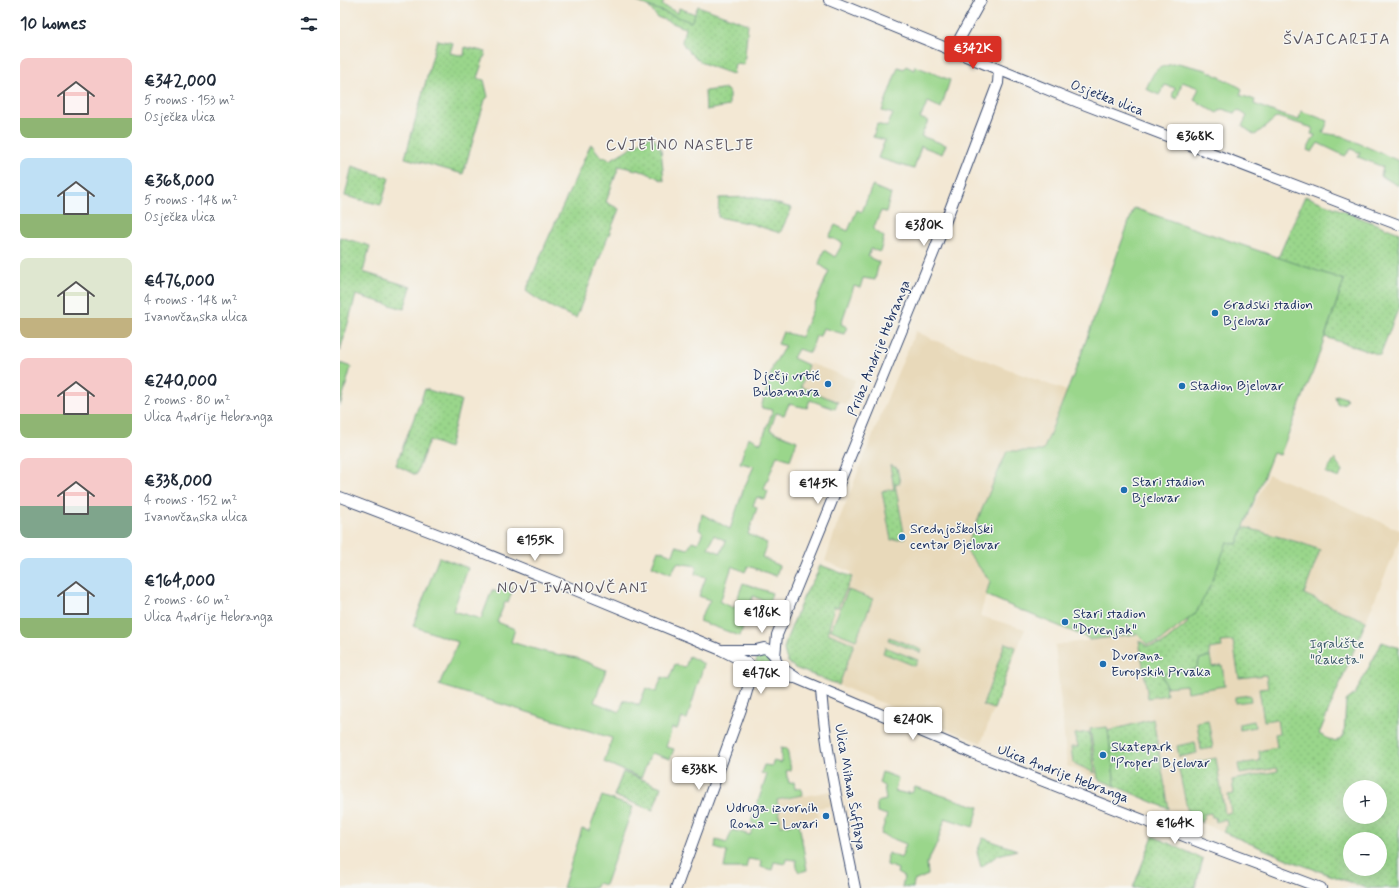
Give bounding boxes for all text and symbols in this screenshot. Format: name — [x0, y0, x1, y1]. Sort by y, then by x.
text: 10 homes — [20, 13, 86, 35]
icon: filters — [298, 13, 320, 35]
district label: ŠVAJCARIJA — [1283, 29, 1391, 50]
pin: €342K — [945, 36, 1001, 70]
text: €342K — [953, 40, 993, 57]
text: €342,000 — [144, 70, 216, 92]
icon: home — [52, 74, 100, 122]
street label: Osječka ulica — [1068, 76, 1146, 120]
text: 5 rooms · 153 m² — [144, 92, 235, 109]
text: Osječka ulica — [144, 109, 216, 126]
pin: €368K — [1167, 124, 1223, 158]
text: €368K — [1176, 128, 1214, 145]
district label: CVJETNO NASELJE — [606, 136, 754, 156]
text: €368,000 — [144, 170, 215, 192]
icon: home — [52, 174, 100, 222]
text: 5 rooms · 148 m² — [144, 192, 238, 209]
text: Osječka ulica — [144, 209, 216, 226]
pin: €380K — [896, 213, 952, 247]
text: €380K — [905, 217, 943, 234]
text: €476,000 — [144, 270, 215, 292]
icon: home — [52, 274, 100, 322]
street label: Prilaz Andrije Hebranga — [843, 277, 915, 419]
text: 4 rooms · 148 m² — [144, 292, 238, 309]
place label: Gradski stadion Bjelovar — [1223, 296, 1313, 330]
marker: Gradski stadion Bjelovar — [1210, 308, 1220, 318]
text: Ivanovčanska ulica — [144, 309, 248, 326]
place label: Dječji vrtić Bubamara — [753, 367, 820, 401]
text: €240,000 — [144, 370, 217, 392]
icon: home — [52, 374, 100, 422]
place label: Stadion Bjelovar — [1190, 377, 1284, 395]
marker: Dječji vrtić Bubamara — [823, 379, 833, 389]
marker: Stadion Bjelovar — [1177, 381, 1187, 391]
text: 2 rooms · 80 m² — [144, 392, 230, 409]
text: Ulica Andrije Hebranga — [144, 409, 273, 426]
text: €338,000 — [144, 470, 212, 492]
pin: €145K — [790, 471, 846, 505]
place label: Stari stadion Bjelovar — [1132, 473, 1205, 507]
icon: home — [52, 474, 100, 522]
text: €145K — [799, 475, 837, 492]
marker: Stari stadion Bjelovar — [1119, 485, 1129, 495]
text: 4 rooms · 152 m² — [144, 492, 237, 509]
text: Ivanovčanska ulica — [144, 509, 248, 526]
place label: Srednjoškolski centar Bjelovar — [910, 520, 1000, 554]
pin: €155K — [507, 528, 563, 562]
text: €155K — [516, 532, 554, 549]
marker: Srednjoškolski centar Bjelovar — [897, 532, 907, 542]
text: €164,000 — [144, 570, 215, 592]
icon: home — [52, 574, 100, 622]
district label: NOVI IVANOVČANI — [497, 578, 649, 599]
text: 2 rooms · 60 m² — [144, 592, 230, 609]
pin: €186K — [734, 600, 790, 634]
text: €186K — [744, 604, 780, 621]
place label: Stari stadion "Drvenjak" — [1073, 605, 1146, 639]
text: Ulica Andrije Hebranga — [144, 609, 273, 626]
marker: Stari stadion "Drvenjak" — [1060, 617, 1070, 627]
park label: Igralište "Raketa" — [1309, 635, 1365, 669]
place label: Dvorana Europskih Prvaka — [1111, 647, 1211, 681]
marker: Dvorana Europskih Prvaka — [1098, 659, 1108, 669]
pin: €476K — [733, 661, 789, 695]
text: €476K — [742, 665, 780, 682]
pin: €240K — [885, 707, 941, 741]
text: €240K — [893, 711, 933, 728]
street label: Ulica Milana Šufflaya — [830, 722, 870, 852]
place label: Skatepark "Proper" Bjelovar — [1111, 738, 1210, 772]
street label: Ulica Andrije Hebranga — [994, 741, 1131, 808]
marker: Skatepark "Proper" Bjelovar — [1098, 750, 1108, 760]
pin: €338K — [671, 757, 727, 791]
text: €338K — [681, 761, 717, 778]
map controls — [1343, 780, 1387, 876]
button: + — [1343, 780, 1387, 824]
place label: Udruga izvornih Roma – Lovari — [726, 799, 818, 833]
marker: Udruga izvornih Roma – Lovari — [821, 811, 831, 821]
pin: €164K — [1147, 811, 1203, 845]
text: €164K — [1156, 815, 1194, 832]
button: − — [1343, 832, 1387, 876]

